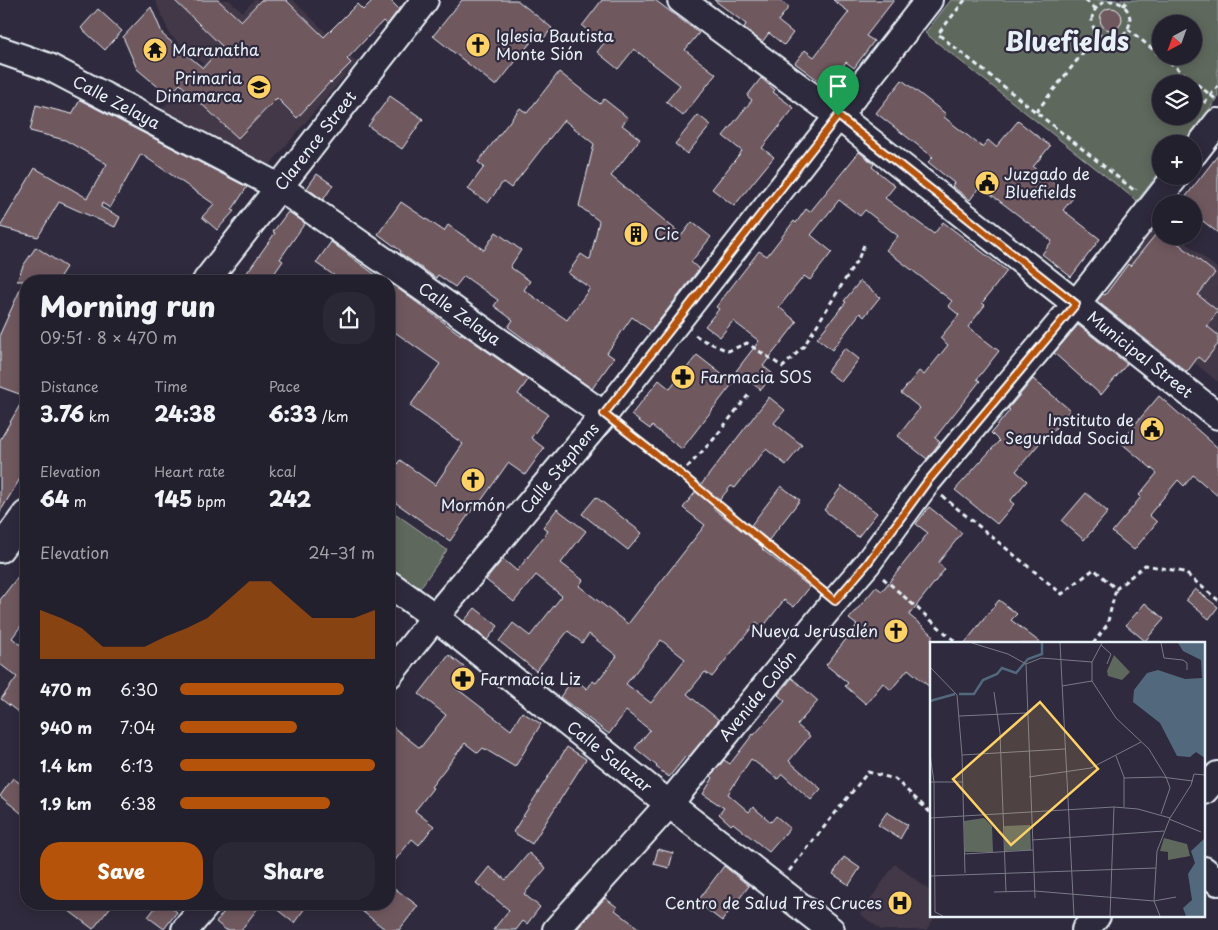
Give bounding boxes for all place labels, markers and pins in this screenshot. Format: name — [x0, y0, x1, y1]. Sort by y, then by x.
place label: Iglesia Bautista Monte Sión — [496, 23, 614, 65]
church icon: Iglesia Bautista Monte Sión — [465, 32, 491, 58]
temple icon: Maranatha — [142, 37, 168, 63]
place label: Maranatha — [172, 37, 259, 61]
place label: Primaria Dinamarca — [155, 65, 243, 107]
pin — [817, 65, 859, 116]
school or university icon: Primaria Dinamarca — [246, 74, 272, 100]
place label: Juzgado de Bluefields — [1004, 161, 1090, 203]
public building icon: Juzgado de Bluefields — [974, 170, 1000, 196]
building icon: Cic — [623, 221, 649, 247]
place label: Cic — [654, 221, 679, 245]
pharmacy icon: Farmacia SOS — [670, 364, 696, 390]
place label: Farmacia SOS — [700, 364, 812, 388]
place label: Instituto de Seguridad Social — [1005, 407, 1134, 449]
public building icon: Instituto de Seguridad Social — [1139, 416, 1165, 442]
church icon: Mormón — [460, 467, 486, 493]
place label: Mormón — [441, 492, 505, 516]
place label: Nueva Jerusalén — [751, 618, 878, 642]
church icon: Nueva Jerusalén — [883, 618, 909, 644]
pharmacy icon: Farmacia Liz — [450, 666, 476, 692]
place label: Farmacia Liz — [480, 666, 581, 690]
place label: Centro de Salud Tres Cruces — [665, 890, 882, 914]
hospital icon: Centro de Salud Tres Cruces — [887, 890, 913, 916]

